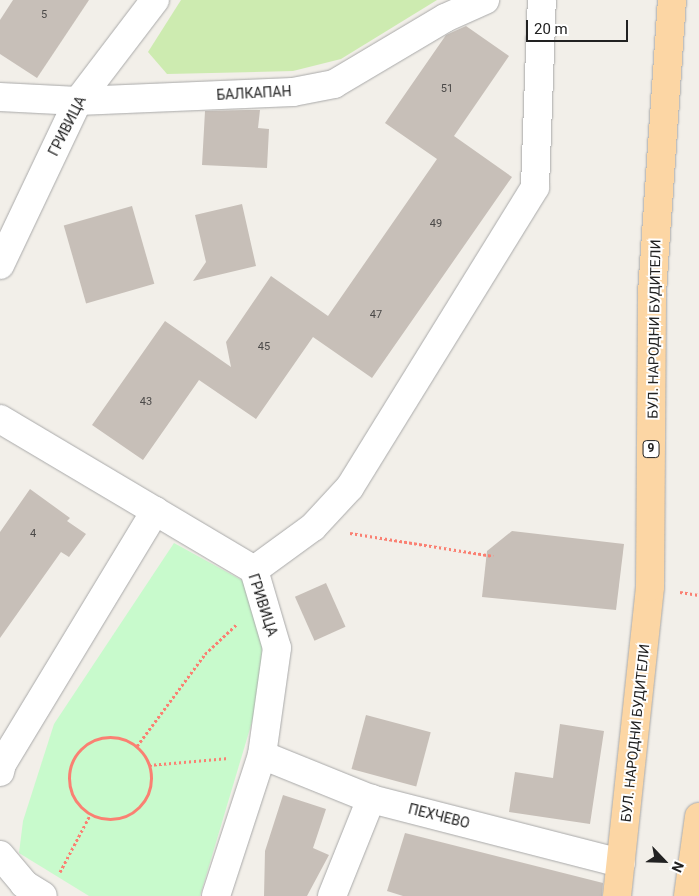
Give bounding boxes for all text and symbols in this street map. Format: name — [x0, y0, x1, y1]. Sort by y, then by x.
house number: 5 — [41, 8, 47, 22]
scale bar — [529, 10, 632, 42]
text: 20 m — [534, 20, 568, 38]
house number: 51 — [441, 82, 453, 96]
street label: БАЛКАПАН — [216, 83, 292, 103]
street label: ГРИВИЦА — [45, 93, 89, 159]
house number: 49 — [430, 217, 442, 231]
street label: БУЛ. НАРОДНИ БУДИТЕЛИ — [644, 239, 664, 419]
house number: 47 — [370, 308, 382, 322]
house number: 45 — [258, 340, 270, 354]
house number: 43 — [140, 395, 152, 409]
road number: 9 — [642, 439, 660, 458]
house number: 4 — [30, 527, 36, 541]
street label: ГРИВИЦА — [245, 572, 281, 638]
street label: БУЛ. НАРОДНИ БУДИТЕЛИ — [617, 643, 653, 823]
street label: ПЕХЧЕВО — [407, 800, 471, 832]
north arrow — [639, 836, 689, 886]
text: N — [668, 859, 687, 875]

